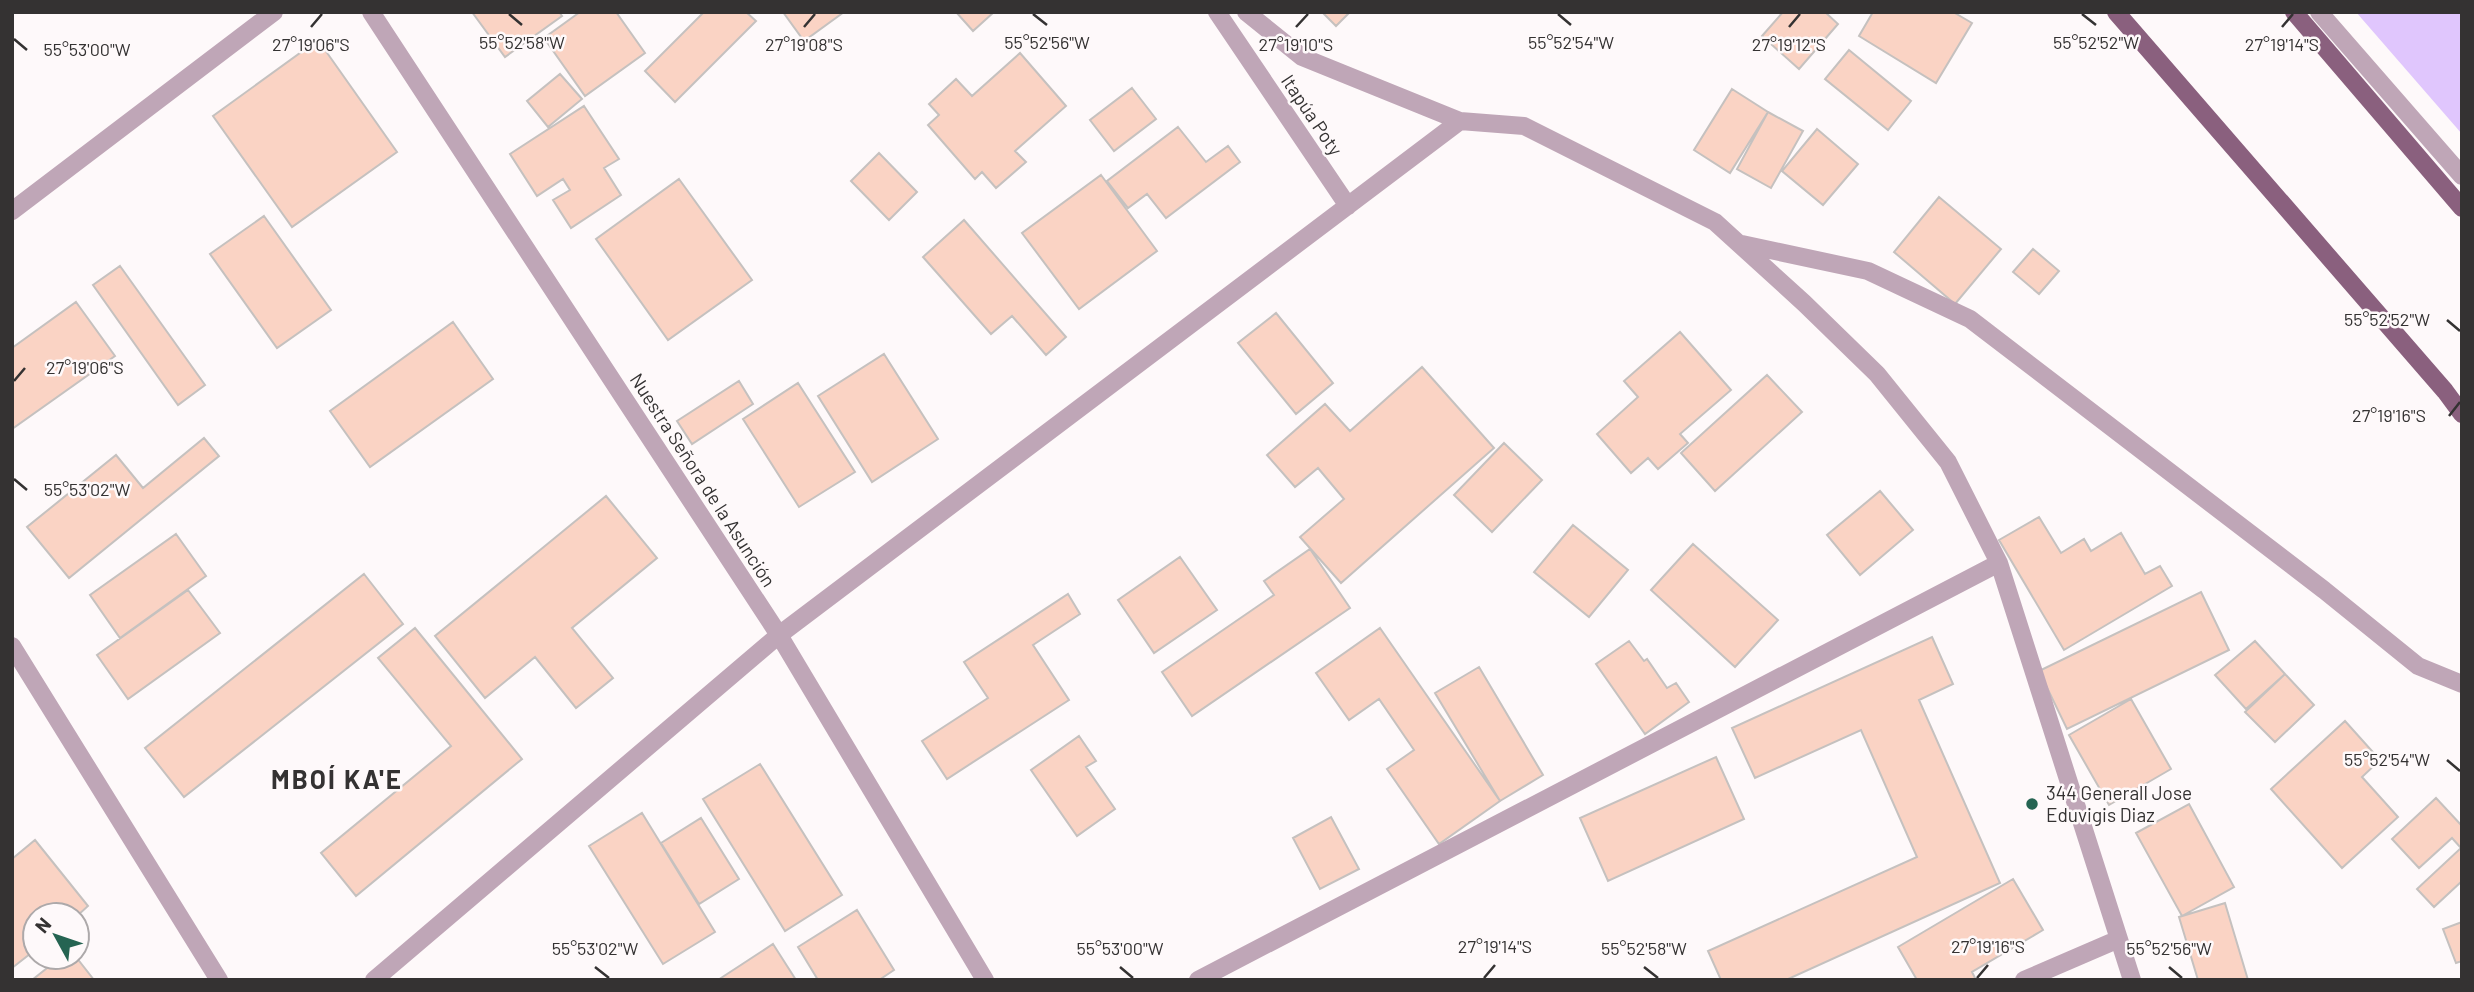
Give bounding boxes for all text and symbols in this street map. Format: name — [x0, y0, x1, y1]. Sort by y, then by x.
text: 55°52'58"W — [479, 31, 565, 53]
text: 55°52'56"W — [1004, 31, 1090, 53]
text: 55°52'54"W — [1528, 31, 1614, 53]
text: 55°52'52"W — [2053, 31, 2139, 53]
text: 27°19'06"S — [272, 33, 350, 55]
text: 27°19'08"S — [765, 33, 843, 55]
text: 27°19'10"S — [1259, 33, 1333, 55]
text: 27°19'12"S — [1752, 33, 1826, 55]
text: 27°19'14"S — [2245, 33, 2319, 55]
text: 55°53'00"W — [43, 38, 131, 60]
street label: Itapúa Poty — [1277, 70, 1348, 160]
text: 55°52'52"W — [2344, 308, 2430, 330]
text: 27°19'06"S — [46, 356, 124, 378]
street label: Nuestra Señora de la Asunción — [626, 369, 781, 591]
text: 27°19'16"S — [2352, 404, 2426, 426]
text: 55°53'02"W — [44, 478, 130, 500]
text: 55°52'54"W — [2344, 748, 2430, 770]
district label: MBOÍ KA'E — [271, 763, 403, 794]
place label: 344 Generall Jose Eduvigis Diaz — [2046, 781, 2192, 826]
marker: 344 Generall Jose Eduvigis Diaz — [2024, 796, 2040, 812]
north arrow — [21, 901, 91, 971]
text: N — [30, 913, 55, 937]
text: 27°19'14"S — [1458, 935, 1532, 957]
text: 27°19'16"S — [1951, 935, 2025, 957]
text: 55°53'02"W — [552, 937, 638, 959]
text: 55°53'00"W — [1076, 937, 1164, 959]
text: 55°52'58"W — [1601, 937, 1687, 959]
text: 55°52'56"W — [2126, 937, 2212, 959]

